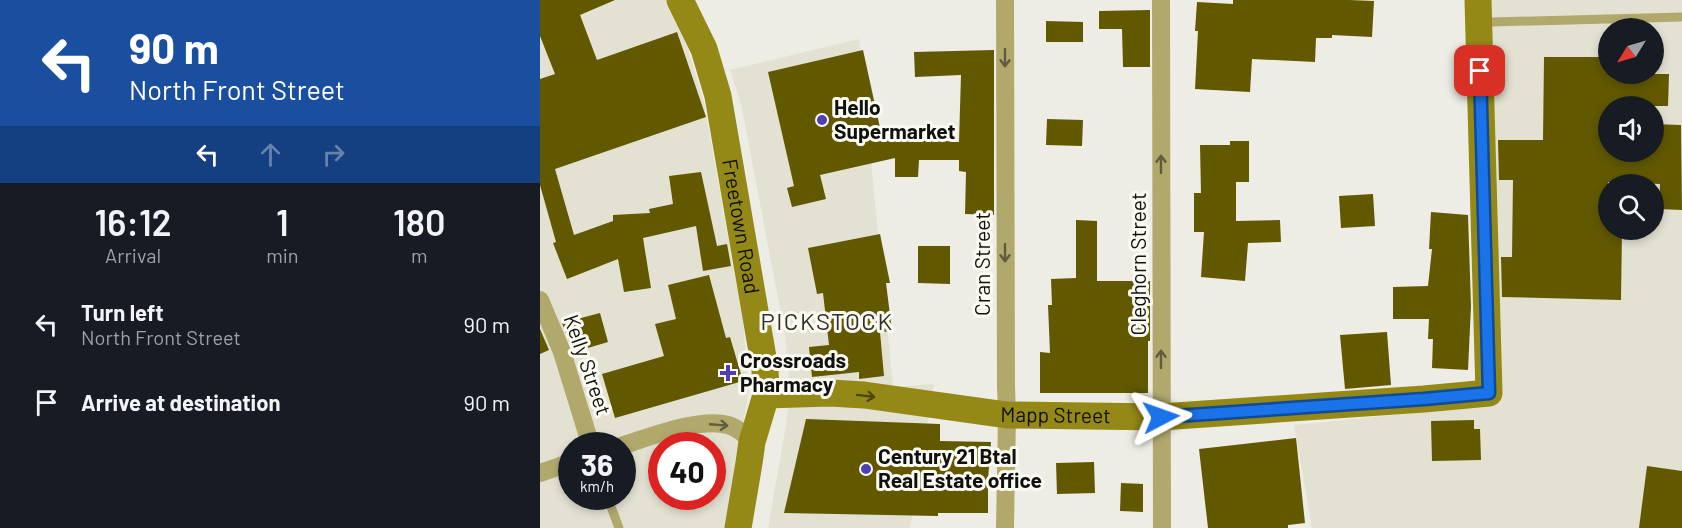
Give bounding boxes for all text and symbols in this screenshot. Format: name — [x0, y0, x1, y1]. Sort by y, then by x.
north arrow — [1598, 18, 1664, 84]
map controls — [1598, 18, 1664, 240]
text: 90 m — [129, 22, 219, 72]
icon: left — [30, 24, 108, 102]
pin — [1454, 45, 1505, 96]
one-way arrow — [999, 48, 1011, 68]
icon: arrive — [1463, 54, 1496, 87]
text: North Front Street — [129, 73, 345, 105]
place label: Hello Supermarket — [834, 94, 955, 143]
button: sound — [1598, 96, 1664, 162]
marker: Hello Supermarket — [815, 113, 829, 127]
icon: left — [191, 138, 224, 171]
icon: ahead — [254, 138, 287, 171]
icon: right — [317, 138, 350, 171]
one-way arrow — [1155, 154, 1167, 174]
street label: Freetown Road — [718, 157, 766, 296]
button: search — [1598, 174, 1664, 240]
street label: Cleghorn Street — [1125, 192, 1150, 336]
text: 16:12 — [95, 200, 172, 243]
text: 1 — [276, 200, 289, 243]
text: 180 — [393, 200, 445, 243]
street label: Cran Street — [969, 212, 994, 316]
text: Arrival — [105, 243, 161, 267]
text: min — [266, 243, 299, 267]
text: m — [411, 243, 428, 267]
one-way arrow — [999, 243, 1011, 263]
text: Turn left — [81, 299, 164, 325]
district label: PICKSTOCK — [760, 306, 894, 335]
icon: left — [30, 308, 63, 341]
text: 90 m — [464, 311, 510, 337]
street label: Kelly Street — [560, 311, 617, 418]
text: North Front Street — [81, 325, 241, 349]
place label: Crossroads Pharmacy — [740, 347, 846, 396]
one-way arrow — [1155, 349, 1167, 369]
marker: Crossroads Pharmacy — [721, 366, 735, 380]
position arrow — [1129, 385, 1193, 449]
icon: arrive — [30, 386, 63, 419]
text: Arrive at destination — [81, 389, 280, 415]
text: 90 m — [464, 389, 510, 415]
one-way arrow — [856, 391, 876, 402]
street label: Mapp Street — [1000, 401, 1111, 427]
one-way arrow — [709, 420, 728, 431]
speed limit sign: 40 — [648, 432, 726, 510]
place label: Century 21 Btal Real Estate office — [878, 443, 1042, 492]
text: 36 — [581, 446, 613, 482]
marker: Century 21 Btal Real Estate office — [859, 462, 873, 476]
text: km/h — [580, 477, 614, 495]

